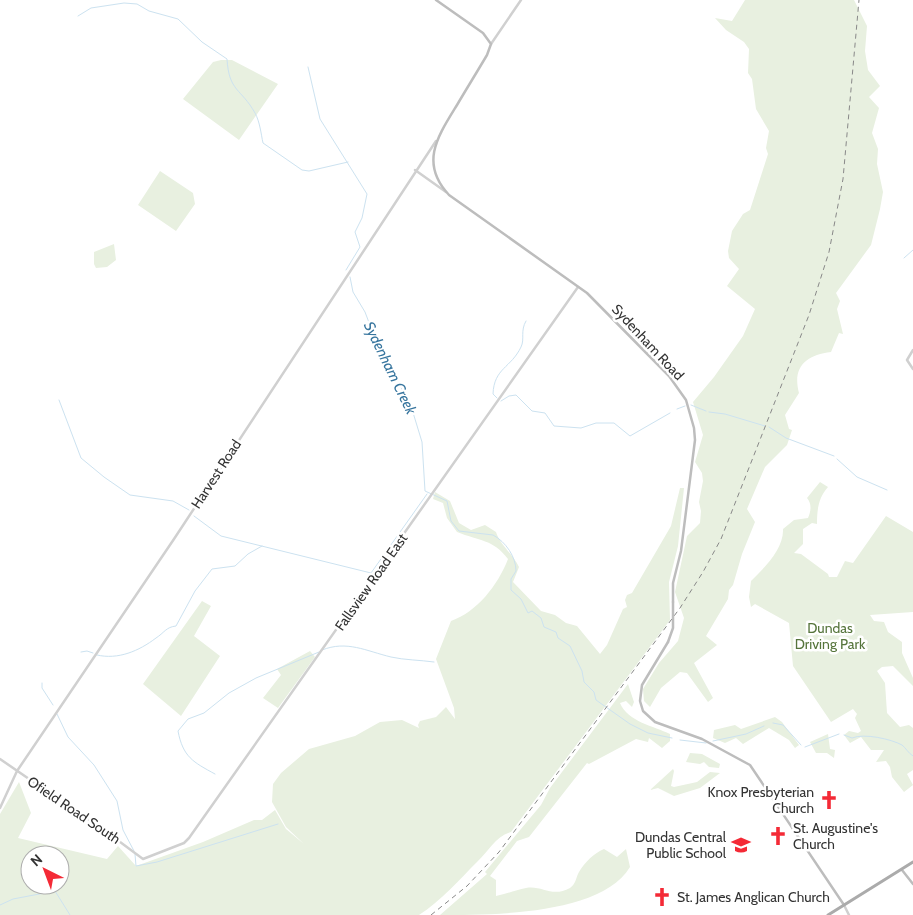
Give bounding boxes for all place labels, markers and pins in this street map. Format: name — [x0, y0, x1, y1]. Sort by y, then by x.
place label: Knox Presbyterian Church — [707, 783, 814, 817]
church icon: Knox Presbyterian Church — [818, 789, 840, 811]
place label: St. Augustine's Church — [793, 819, 878, 853]
church icon: St. Augustine's Church — [767, 825, 789, 847]
place label: Dundas Central Public School — [635, 828, 727, 862]
school or university icon: Dundas Central Public School — [730, 834, 752, 856]
church icon: St. James Anglican Church — [651, 886, 673, 908]
place label: St. James Anglican Church — [677, 888, 830, 906]

